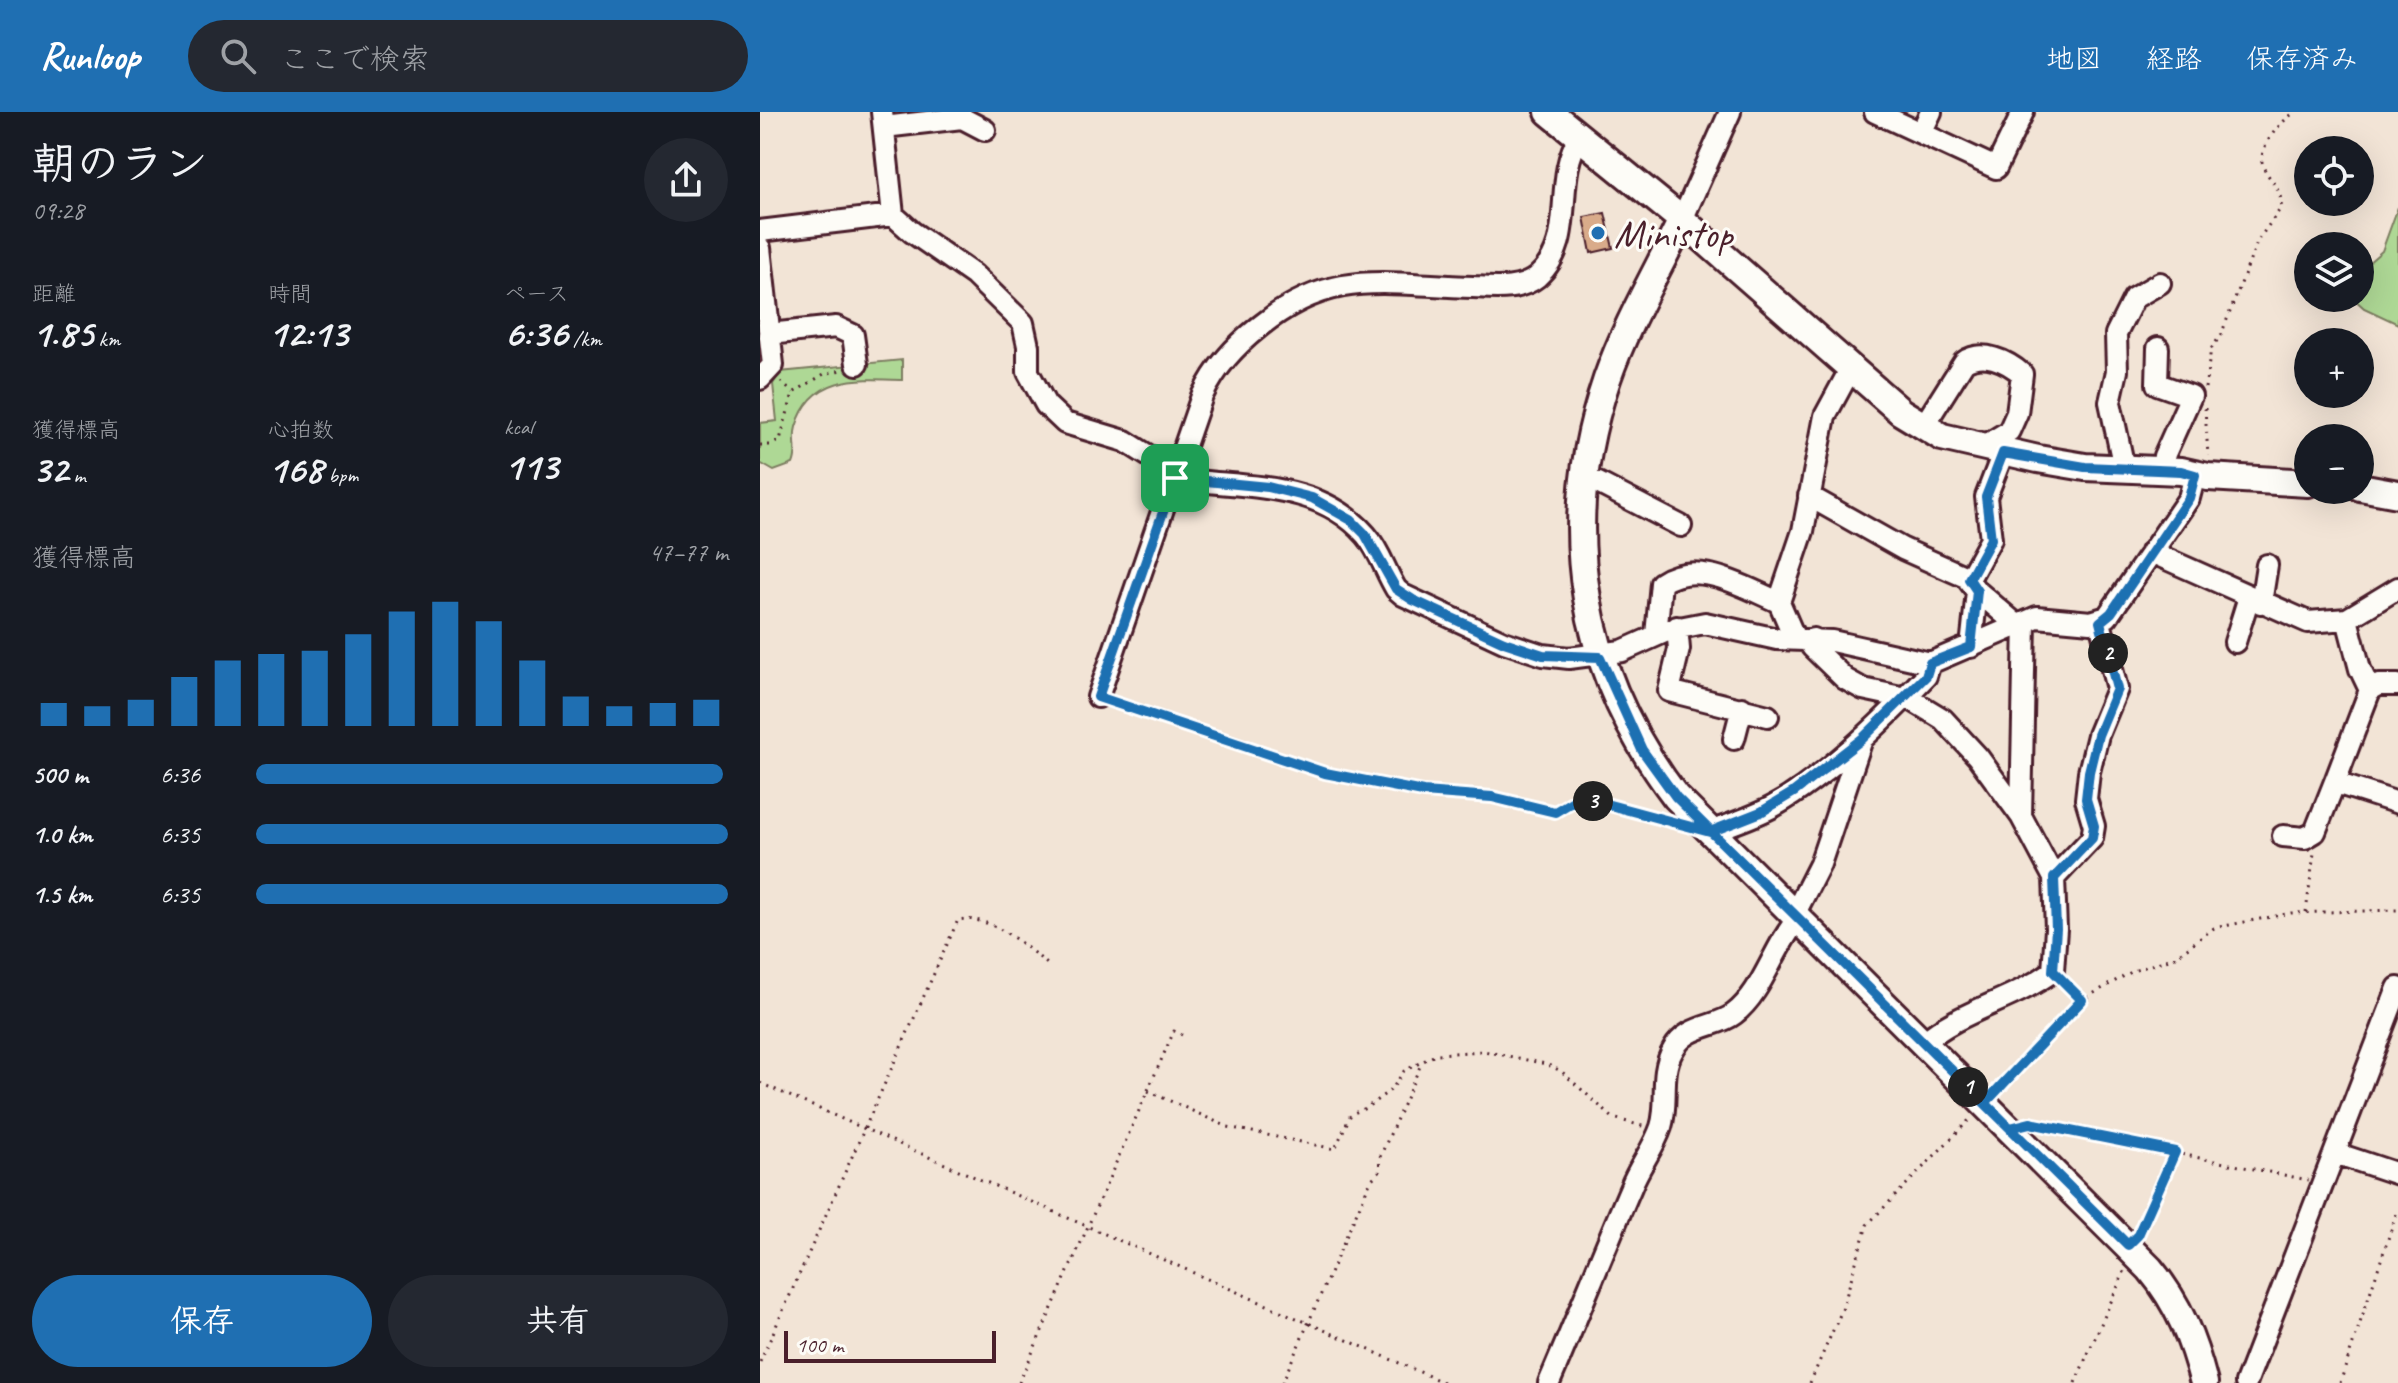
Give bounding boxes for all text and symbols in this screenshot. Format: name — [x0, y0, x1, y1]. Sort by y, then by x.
search box — [188, 20, 748, 92]
text: Runloop — [40, 33, 140, 80]
icon: search — [216, 34, 260, 78]
text: ここで検索 — [280, 40, 430, 78]
text: 地図 — [2046, 41, 2102, 76]
text: 経路 — [2146, 41, 2202, 76]
text: 保存済み — [2246, 41, 2358, 76]
text: 朝のラン — [32, 136, 208, 191]
map controls — [2294, 136, 2374, 504]
button: locate — [2294, 136, 2374, 216]
button: share — [644, 138, 728, 222]
text: 09:28 — [32, 194, 84, 227]
place label: Ministop — [1614, 209, 1734, 259]
marker: Ministop — [1589, 224, 1607, 242]
button: layers — [2294, 232, 2374, 312]
text: 距離 — [32, 280, 76, 308]
text: 時間 — [268, 280, 312, 308]
text: ペース — [504, 280, 569, 308]
text: 1.85 — [32, 308, 93, 358]
text: 12:13 — [268, 308, 348, 358]
text: 6:36 — [504, 308, 568, 358]
text: km — [93, 325, 120, 353]
text: /km — [568, 325, 602, 353]
button: + — [2294, 328, 2374, 408]
text: kcal — [504, 413, 533, 441]
text: 獲得標高 — [32, 416, 120, 444]
text: 心拍数 — [268, 416, 334, 444]
button: − — [2294, 424, 2374, 504]
text: 113 — [504, 441, 558, 491]
text: 32 — [32, 444, 68, 494]
text: 168 — [268, 444, 323, 494]
pin — [1141, 444, 1209, 512]
icon: arrive — [1153, 456, 1197, 500]
text: m — [68, 461, 86, 489]
text: bpm — [323, 461, 358, 489]
text: 47–77 m — [649, 536, 728, 569]
text: 獲得標高 — [32, 541, 136, 574]
pin: 2 — [2088, 633, 2128, 673]
text: 2 — [2103, 639, 2113, 667]
text: 500 m — [32, 758, 88, 791]
text: 6:36 — [160, 758, 200, 791]
pin: 3 — [1573, 781, 1613, 821]
text: 3 — [1588, 787, 1598, 815]
text: 1.0 km — [32, 818, 92, 851]
text: 6:35 — [160, 818, 200, 851]
text: 1.5 km — [32, 878, 92, 911]
text: 6:35 — [160, 878, 200, 911]
pin: 1 — [1948, 1067, 1988, 1107]
text: 1 — [1963, 1073, 1973, 1101]
button: 保存 — [32, 1275, 372, 1367]
button: 共有 — [388, 1275, 728, 1367]
scale bar — [784, 1327, 996, 1363]
text: 100 m — [796, 1331, 843, 1359]

